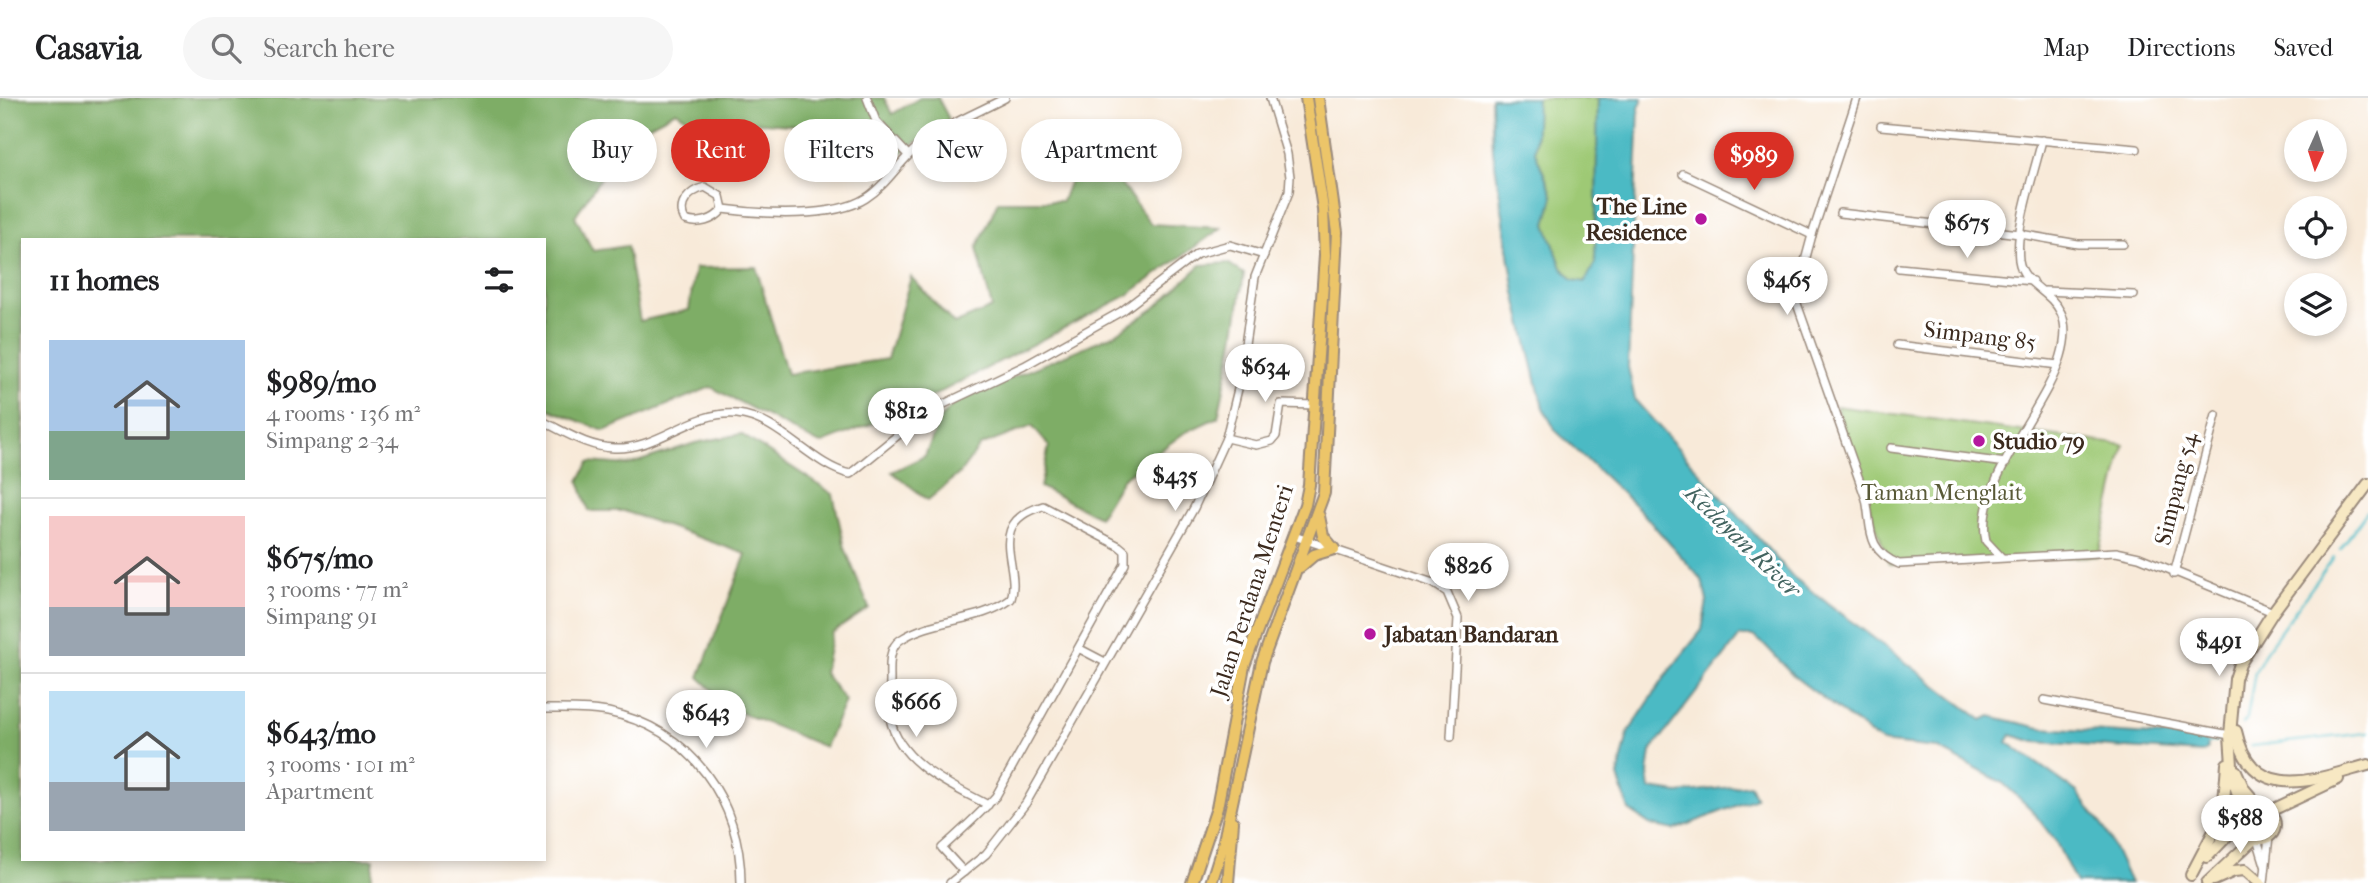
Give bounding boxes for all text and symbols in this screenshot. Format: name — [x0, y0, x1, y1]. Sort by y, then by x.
search box — [183, 17, 673, 80]
text: Casavia — [35, 29, 141, 68]
icon: search — [207, 29, 245, 67]
text: Search here — [263, 33, 395, 64]
text: Map — [2043, 34, 2089, 62]
text: Directions — [2127, 34, 2235, 62]
text: Saved — [2273, 34, 2333, 62]
chip: Buy — [567, 119, 657, 182]
chip: Rent — [671, 119, 770, 182]
chip: Filters — [784, 119, 898, 182]
chip: New — [912, 119, 1007, 182]
chip: Apartment — [1021, 119, 1182, 182]
north arrow — [2284, 119, 2347, 182]
map controls — [2284, 119, 2347, 336]
pin: $989 — [1713, 132, 1795, 192]
text: $989 — [1730, 141, 1778, 168]
place label: The Line Residence — [1585, 193, 1688, 246]
button: locate — [2284, 196, 2347, 259]
pin: $675 — [1926, 200, 2008, 260]
text: $675 — [1944, 209, 1990, 236]
marker: The Line Residence — [1693, 211, 1709, 227]
pin: $465 — [1746, 258, 1828, 317]
icon: filters — [480, 261, 518, 299]
text: 11 homes — [49, 263, 159, 298]
text: $465 — [1763, 266, 1811, 293]
button: layers — [2284, 273, 2347, 336]
street label: Simpang 85 — [1922, 316, 2038, 356]
pin: $634 — [1224, 344, 1306, 404]
text: $634 — [1241, 353, 1289, 380]
text: $989/mo — [266, 365, 376, 400]
icon: home — [105, 368, 189, 452]
pin: $812 — [865, 388, 947, 448]
text: $812 — [884, 397, 928, 424]
text: 4 rooms · 136 m² — [266, 400, 420, 427]
text: Simpang 2-34 — [266, 427, 398, 454]
place label: Studio 79 — [1993, 428, 2085, 455]
street label: Simpang 54 — [2149, 429, 2203, 548]
marker: Studio 79 — [1971, 433, 1987, 449]
pin: $435 — [1134, 454, 1216, 513]
text: $435 — [1152, 462, 1198, 489]
water label: Kedayan River — [1678, 478, 1808, 605]
park label: Taman Menglait — [1861, 479, 2023, 506]
street label: Jalan Perdana Menteri — [1204, 481, 1299, 703]
text: $675/mo — [266, 541, 373, 576]
icon: home — [105, 544, 189, 628]
pin: $826 — [1427, 544, 1509, 603]
text: $826 — [1444, 552, 1492, 579]
text: 3 rooms · 77 m² — [266, 576, 408, 603]
text: Simpang 91 — [266, 603, 378, 630]
pin: $491 — [2178, 618, 2260, 678]
place label: Jabatan Bandaran — [1382, 621, 1559, 648]
marker: Jabatan Bandaran — [1362, 626, 1378, 642]
text: $491 — [2196, 627, 2242, 654]
pin: $666 — [875, 680, 957, 739]
text: $666 — [891, 688, 941, 715]
pin: $643 — [665, 690, 747, 750]
text: $643 — [682, 699, 730, 726]
text: $643/mo — [266, 716, 376, 751]
icon: home — [105, 719, 189, 803]
text: 3 rooms · 101 m² — [266, 751, 415, 778]
text: Apartment — [266, 778, 374, 805]
pin: $588 — [2199, 796, 2281, 855]
text: $588 — [2217, 804, 2263, 831]

